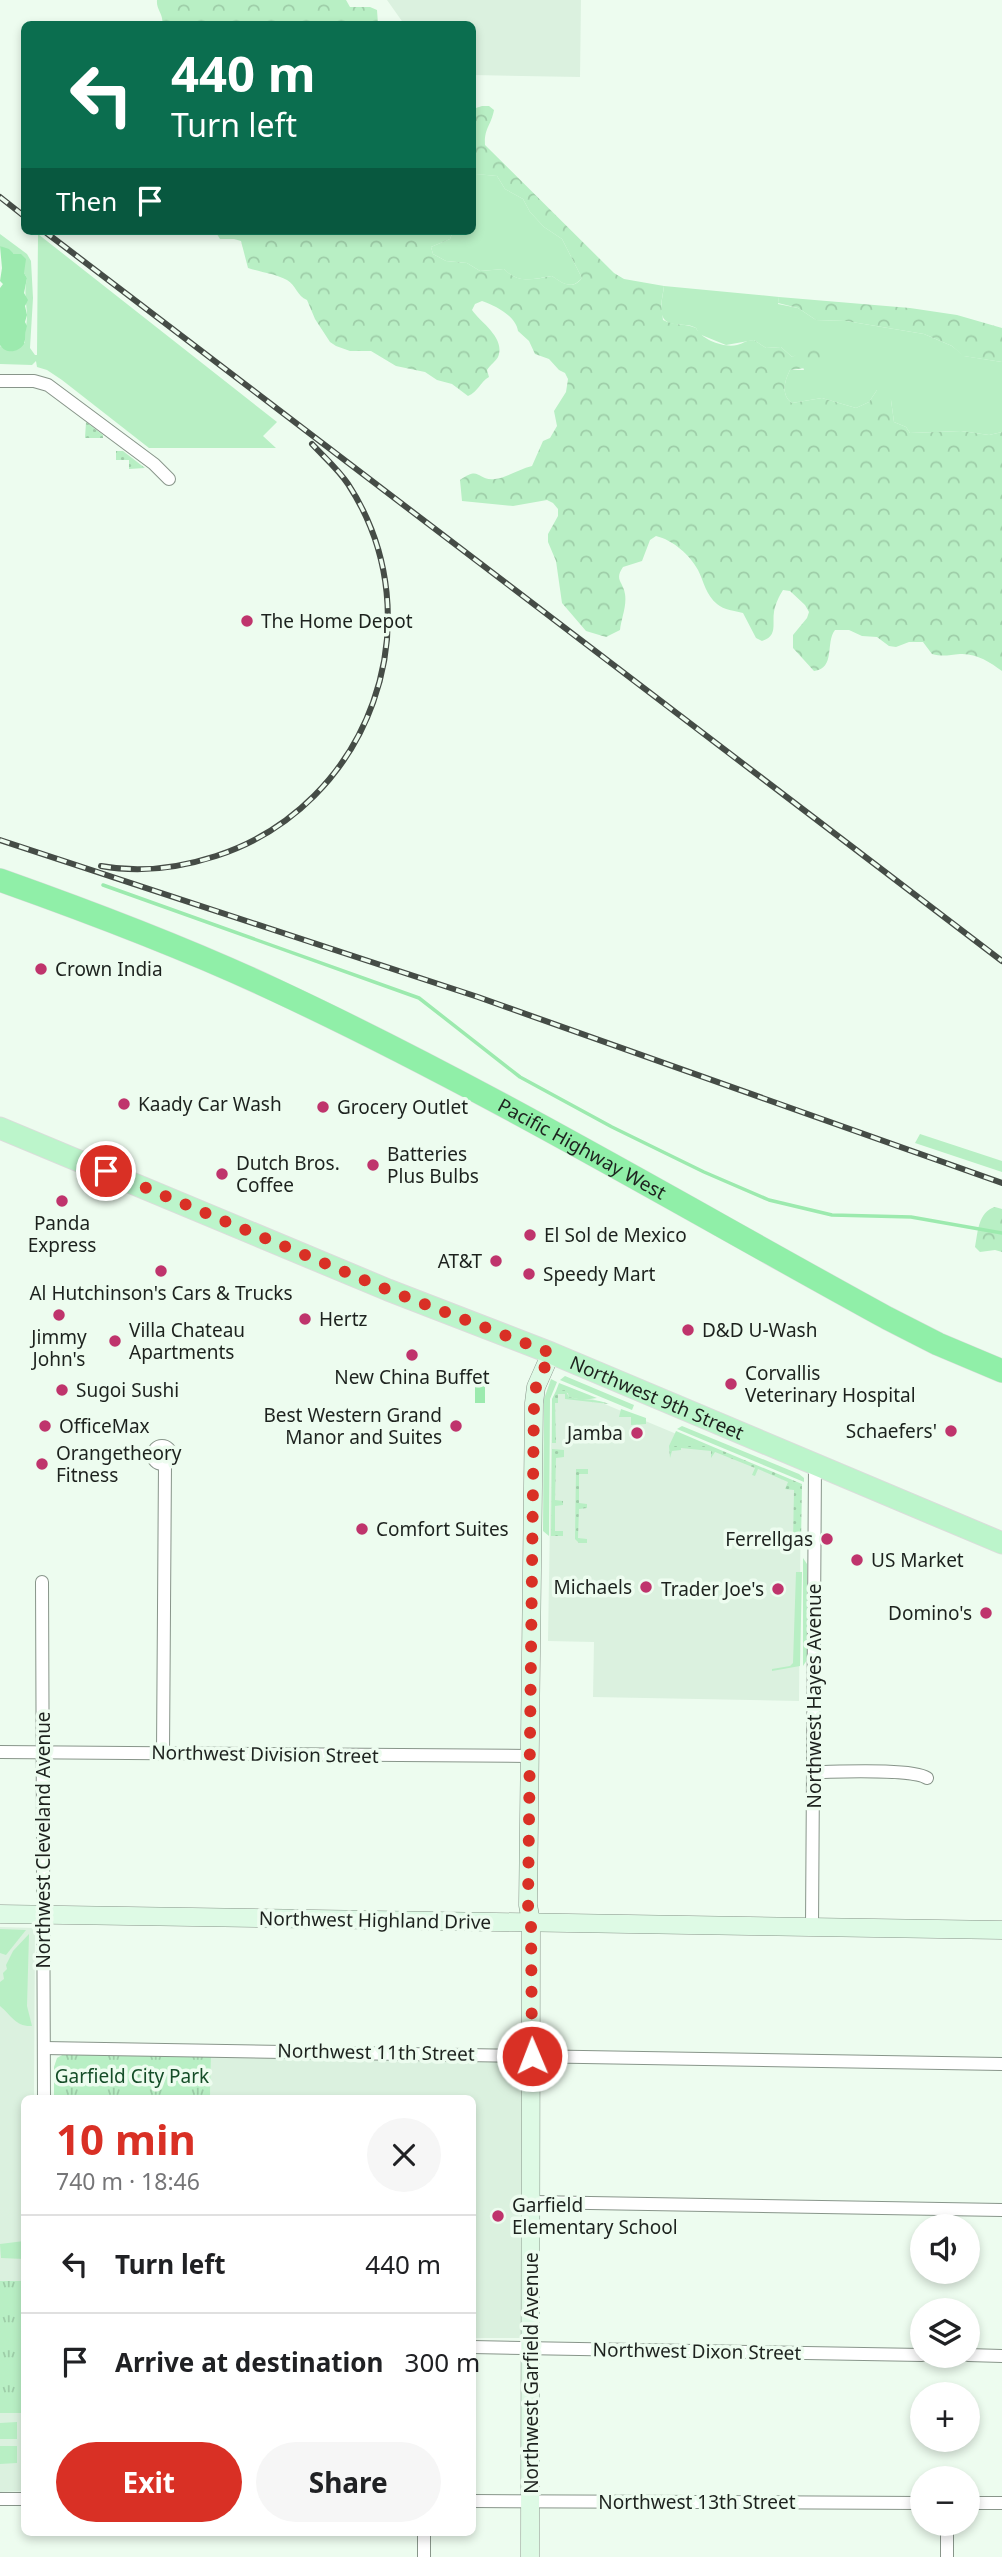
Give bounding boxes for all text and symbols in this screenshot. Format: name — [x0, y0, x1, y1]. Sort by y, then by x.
text: 440 m — [171, 40, 316, 106]
icon: left — [56, 49, 147, 140]
text: Turn left — [171, 103, 297, 146]
icon: arrive — [131, 182, 169, 220]
text: Then — [56, 183, 117, 219]
place label: The Home Depot — [261, 608, 413, 634]
marker: The Home Depot — [239, 613, 255, 629]
place label: Crown India — [55, 956, 163, 982]
marker: Crown India — [33, 961, 49, 977]
place label: Kaady Car Wash — [138, 1091, 282, 1117]
street label: Pacific Highway West — [493, 1092, 671, 1206]
place label: Grocery Outlet — [337, 1094, 468, 1120]
marker: Kaady Car Wash — [116, 1096, 132, 1112]
marker: Grocery Outlet — [315, 1099, 331, 1115]
pin — [76, 1141, 136, 1201]
place label: Batteries Plus Bulbs — [387, 1141, 479, 1189]
place label: Dutch Bros. Coffee — [236, 1150, 340, 1198]
icon: arrive — [87, 1152, 125, 1190]
marker: Batteries Plus Bulbs — [365, 1157, 381, 1173]
marker: Dutch Bros. Coffee — [214, 1166, 230, 1182]
marker: Panda Express — [54, 1193, 70, 1209]
place label: Panda Express — [28, 1210, 96, 1258]
place label: El Sol de Mexico — [544, 1222, 687, 1248]
marker: El Sol de Mexico — [522, 1227, 538, 1243]
place label: AT&T — [438, 1248, 482, 1274]
marker: AT&T — [488, 1253, 504, 1269]
place label: Speedy Mart — [543, 1261, 656, 1287]
marker: Al Hutchinson's Cars & Trucks — [153, 1263, 169, 1279]
marker: Speedy Mart — [521, 1266, 537, 1282]
place label: Al Hutchinson's Cars & Trucks — [29, 1280, 293, 1306]
place label: Hertz — [319, 1306, 368, 1332]
marker: Jimmy John's — [51, 1307, 67, 1323]
marker: Hertz — [297, 1311, 313, 1327]
place label: Villa Chateau Apartments — [129, 1317, 245, 1365]
place label: D&D U-Wash — [702, 1317, 817, 1343]
marker: D&D U-Wash — [680, 1322, 696, 1338]
place label: Jimmy John's — [29, 1324, 87, 1372]
marker: Villa Chateau Apartments — [107, 1333, 123, 1349]
marker: New China Buffet — [404, 1347, 420, 1363]
street label: Northwest 9th Street — [566, 1349, 748, 1446]
place label: Corvallis Veterinary Hospital — [745, 1360, 916, 1408]
place label: New China Buffet — [334, 1364, 490, 1390]
marker: Corvallis Veterinary Hospital — [723, 1376, 739, 1392]
place label: Sugoi Sushi — [76, 1377, 179, 1403]
marker: Sugoi Sushi — [54, 1382, 70, 1398]
place label: Best Western Grand Manor and Suites — [263, 1402, 442, 1450]
place label: OfficeMax — [59, 1413, 150, 1439]
marker: OfficeMax — [37, 1418, 53, 1434]
marker: Best Western Grand Manor and Suites — [448, 1418, 464, 1434]
place label: Schaefers' — [846, 1418, 937, 1444]
place label: Jamba — [565, 1420, 623, 1446]
marker: Schaefers' — [943, 1423, 959, 1439]
marker: Jamba — [629, 1425, 645, 1441]
place label: Orangetheory Fitness — [56, 1440, 182, 1488]
marker: Orangetheory Fitness — [34, 1456, 50, 1472]
place label: Comfort Suites — [376, 1516, 509, 1542]
marker: Comfort Suites — [354, 1521, 370, 1537]
place label: Ferrellgas — [725, 1526, 813, 1552]
marker: Ferrellgas — [819, 1531, 835, 1547]
place label: US Market — [871, 1547, 964, 1573]
marker: US Market — [849, 1552, 865, 1568]
place label: Michaels — [554, 1574, 632, 1600]
place label: Trader Joe's — [661, 1576, 764, 1602]
marker: Michaels — [638, 1579, 654, 1595]
marker: Trader Joe's — [770, 1581, 786, 1597]
street label: Northwest Hayes Avenue — [801, 1584, 827, 1808]
place label: Domino's — [888, 1600, 972, 1626]
marker: Domino's — [978, 1605, 994, 1621]
street label: Northwest Cleveland Avenue — [30, 1711, 56, 1969]
street label: Northwest Division Street — [151, 1739, 379, 1769]
street label: Northwest Highland Drive — [259, 1905, 491, 1935]
position arrow — [495, 2019, 569, 2093]
street label: Northwest 11th Street — [277, 2037, 475, 2067]
park label: Garfield City Park — [55, 2063, 209, 2089]
text: 10 min — [56, 2110, 196, 2167]
button: close — [367, 2118, 441, 2192]
text: 740 m · 18:46 — [56, 2165, 200, 2197]
place label: Garfield Elementary School — [512, 2192, 678, 2240]
marker: Garfield Elementary School — [490, 2208, 506, 2224]
map controls — [910, 2214, 980, 2536]
button: sound — [910, 2214, 980, 2284]
icon: left — [56, 2245, 94, 2283]
text: Turn left — [115, 2246, 226, 2282]
text: 440 m — [365, 2246, 441, 2282]
street label: Northwest Garfield Avenue — [518, 2252, 544, 2494]
button: layers — [910, 2298, 980, 2368]
street label: Northwest Dixon Street — [592, 2336, 802, 2366]
icon: arrive — [56, 2343, 94, 2381]
text: Arrive at destination — [115, 2344, 384, 2380]
text: 300 m — [405, 2344, 480, 2380]
button: + — [910, 2382, 980, 2452]
button: Exit — [56, 2442, 242, 2522]
button: Share — [256, 2442, 441, 2522]
button: − — [910, 2466, 980, 2536]
street label: Northwest 13th Street — [598, 2489, 796, 2515]

